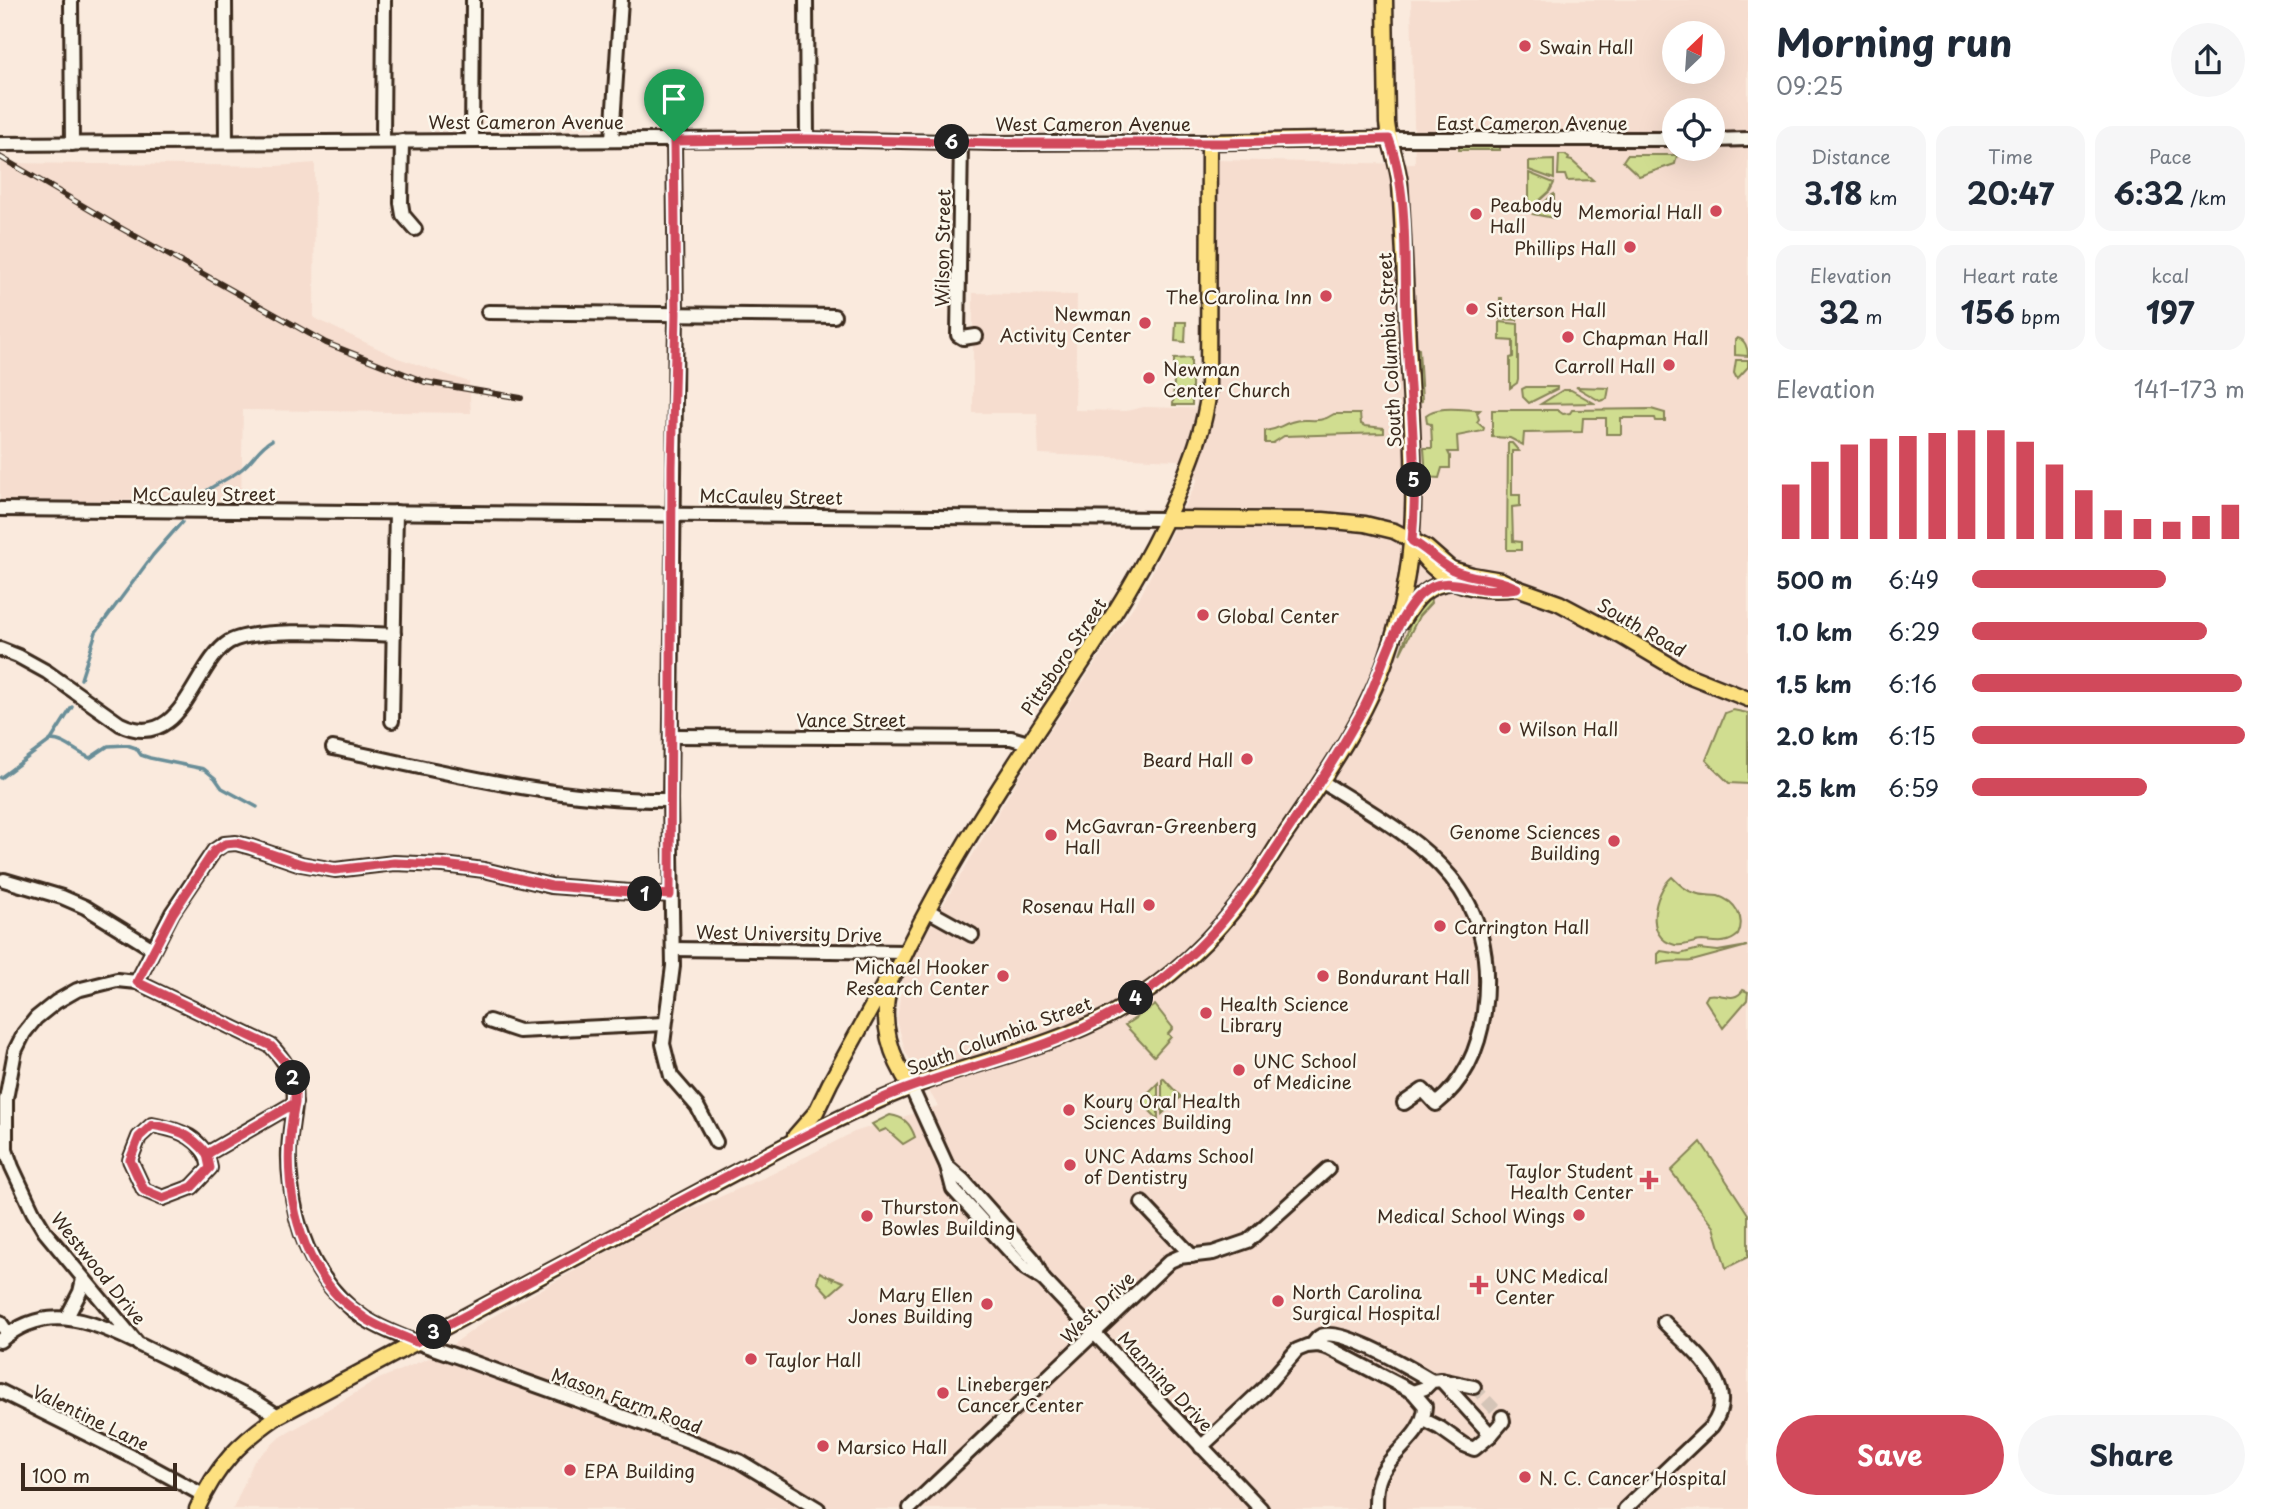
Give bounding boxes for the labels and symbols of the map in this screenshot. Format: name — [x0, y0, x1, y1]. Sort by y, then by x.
north arrow — [1662, 21, 1726, 84]
place label: Swain Hall — [1539, 33, 1633, 60]
marker: Swain Hall — [1517, 38, 1533, 54]
pin — [644, 69, 704, 141]
street label: West Cameron Avenue — [428, 108, 624, 135]
street label: East Cameron Avenue — [1436, 109, 1628, 136]
street label: West Cameron Avenue — [995, 110, 1191, 137]
pin: 6 — [934, 124, 970, 160]
street label: Wilson Street — [927, 189, 957, 307]
place label: Peabody Hall — [1490, 191, 1563, 239]
place label: Memorial Hall — [1578, 198, 1702, 225]
marker: Memorial Hall — [1708, 203, 1724, 219]
marker: Peabody Hall — [1468, 206, 1484, 222]
place label: Phillips Hall — [1514, 234, 1616, 261]
marker: Phillips Hall — [1622, 239, 1638, 255]
street label: South Columbia Street — [1370, 252, 1408, 448]
place label: The Carolina Inn — [1166, 283, 1312, 310]
marker: The Carolina Inn — [1318, 288, 1334, 304]
place label: Sitterson Hall — [1486, 296, 1606, 323]
place label: Newman Activity Center — [1000, 300, 1132, 348]
marker: Sitterson Hall — [1464, 301, 1480, 317]
marker: Newman Activity Center — [1137, 315, 1153, 331]
place label: Chapman Hall — [1582, 324, 1708, 351]
marker: Chapman Hall — [1560, 329, 1576, 345]
place label: Carroll Hall — [1554, 352, 1655, 379]
place label: Newman Center Church — [1163, 355, 1290, 403]
marker: Carroll Hall — [1661, 357, 1677, 373]
marker: Newman Center Church — [1141, 370, 1157, 386]
pin: 5 — [1396, 462, 1432, 498]
street label: McCauley Street — [132, 480, 276, 507]
street label: McCauley Street — [699, 481, 843, 511]
street label: South Road — [1593, 591, 1691, 663]
street label: Pittsboro Street — [1014, 592, 1112, 720]
place label: Global Center — [1217, 602, 1339, 629]
marker: Global Center — [1195, 607, 1211, 623]
street label: Vance Street — [796, 706, 906, 733]
place label: Wilson Hall — [1519, 715, 1618, 742]
marker: Wilson Hall — [1497, 720, 1513, 736]
place label: Beard Hall — [1142, 746, 1233, 773]
marker: Beard Hall — [1239, 751, 1255, 767]
place label: McGavran-Greenberg Hall — [1065, 812, 1257, 860]
place label: Genome Sciences Building — [1449, 818, 1600, 866]
marker: McGavran-Greenberg Hall — [1043, 827, 1059, 843]
marker: Genome Sciences Building — [1606, 833, 1622, 849]
pin: 1 — [628, 876, 662, 912]
place label: Rosenau Hall — [1022, 892, 1135, 919]
marker: Rosenau Hall — [1141, 897, 1157, 913]
place label: Carrington Hall — [1454, 913, 1589, 940]
street label: West University Drive — [696, 918, 882, 948]
marker: Carrington Hall — [1432, 918, 1448, 934]
place label: Michael Hooker Research Center — [846, 953, 990, 1001]
place label: Bondurant Hall — [1337, 963, 1470, 990]
marker: Michael Hooker Research Center — [995, 968, 1011, 984]
marker: Bondurant Hall — [1315, 968, 1331, 984]
pin: 4 — [1118, 981, 1154, 1016]
street label: South Columbia Street — [903, 989, 1095, 1081]
place label: Health Science Library — [1220, 990, 1349, 1038]
marker: Health Science Library — [1198, 1005, 1214, 1021]
place label: UNC School of Medicine — [1253, 1047, 1357, 1095]
pin: 2 — [276, 1060, 310, 1096]
marker: UNC School of Medicine — [1231, 1062, 1247, 1078]
place label: Koury Oral Health Sciences Building — [1083, 1087, 1241, 1135]
marker: Koury Oral Health Sciences Building — [1061, 1102, 1077, 1118]
place label: UNC Adams School of Dentistry — [1084, 1142, 1254, 1190]
marker: UNC Adams School of Dentistry — [1062, 1157, 1078, 1173]
place label: Taylor Student Health Center — [1506, 1157, 1634, 1205]
marker: Taylor Student Health Center — [1639, 1170, 1659, 1190]
place label: Thurston Bowles Building — [881, 1193, 1015, 1241]
place label: Medical School Wings — [1377, 1202, 1565, 1229]
street label: Westwood Drive — [45, 1206, 153, 1330]
marker: Medical School Wings — [1571, 1207, 1587, 1223]
marker: Thurston Bowles Building — [859, 1208, 875, 1224]
place label: UNC Medical Center — [1495, 1262, 1608, 1310]
street label: West Drive — [1054, 1265, 1140, 1349]
marker: UNC Medical Center — [1469, 1275, 1489, 1295]
place label: North Carolina Surgical Hospital — [1292, 1278, 1440, 1326]
place label: Mary Ellen Jones Building — [848, 1281, 973, 1329]
marker: North Carolina Surgical Hospital — [1270, 1293, 1286, 1309]
marker: Mary Ellen Jones Building — [979, 1296, 995, 1312]
pin: 3 — [416, 1314, 452, 1350]
street label: Manning Drive — [1112, 1325, 1220, 1437]
place label: Taylor Hall — [765, 1346, 861, 1373]
marker: Taylor Hall — [743, 1351, 759, 1367]
street label: Mason Farm Road — [548, 1360, 706, 1440]
place label: Lineberger Cancer Center — [957, 1370, 1084, 1418]
street label: Valentine Lane — [28, 1377, 154, 1457]
marker: Lineberger Cancer Center — [935, 1385, 951, 1401]
place label: Marsico Hall — [837, 1433, 947, 1460]
marker: Marsico Hall — [815, 1438, 831, 1454]
place label: EPA Building — [584, 1457, 695, 1484]
scale bar — [21, 1460, 177, 1492]
marker: EPA Building — [562, 1462, 578, 1478]
place label: N. C. Cancer Hospital — [1539, 1464, 1727, 1491]
marker: N. C. Cancer Hospital — [1517, 1469, 1533, 1485]

